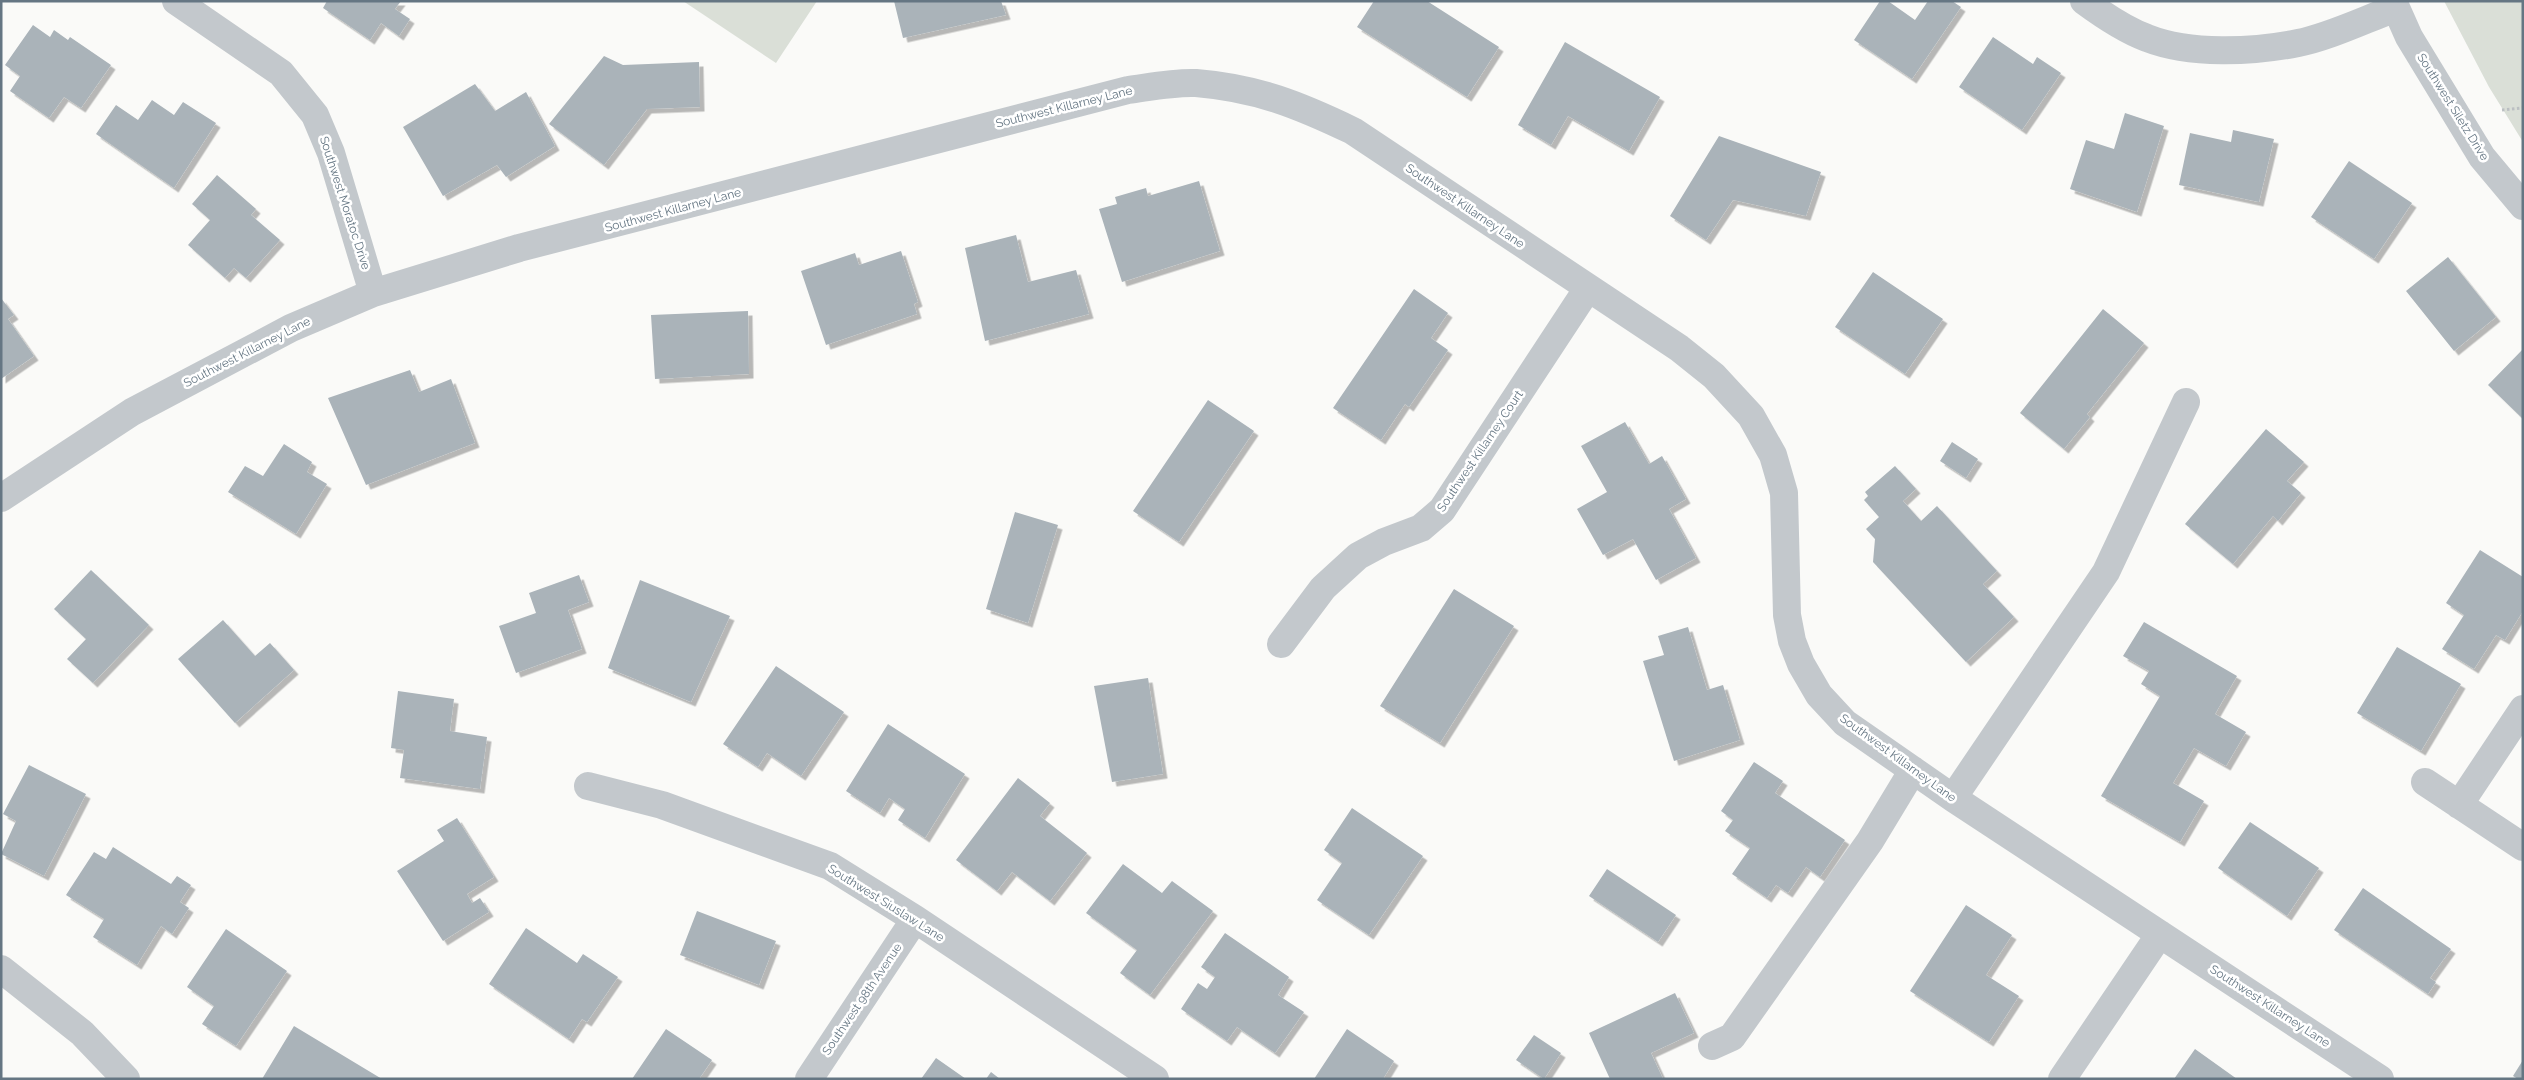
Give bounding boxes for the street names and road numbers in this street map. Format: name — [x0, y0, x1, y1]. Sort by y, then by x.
street label: Southwest Siletz Drive — [2414, 51, 2492, 163]
street label: Southwest Killarney Lane — [994, 83, 1134, 131]
street label: Southwest Moratoc Drive — [317, 135, 373, 271]
street label: Southwest Killarney Lane — [1403, 161, 1527, 251]
street label: Southwest Killarney Lane — [603, 185, 743, 235]
street label: Southwest Killarney Lane — [181, 314, 313, 390]
street label: Southwest Killarney Court — [1434, 388, 1526, 514]
street label: Southwest Killarney Lane — [1837, 711, 1959, 805]
street label: Southwest Siuslaw Lane — [825, 861, 947, 945]
street label: Southwest 98th Avenue — [819, 940, 905, 1058]
street label: Southwest Killarney Lane — [2207, 962, 2333, 1050]

